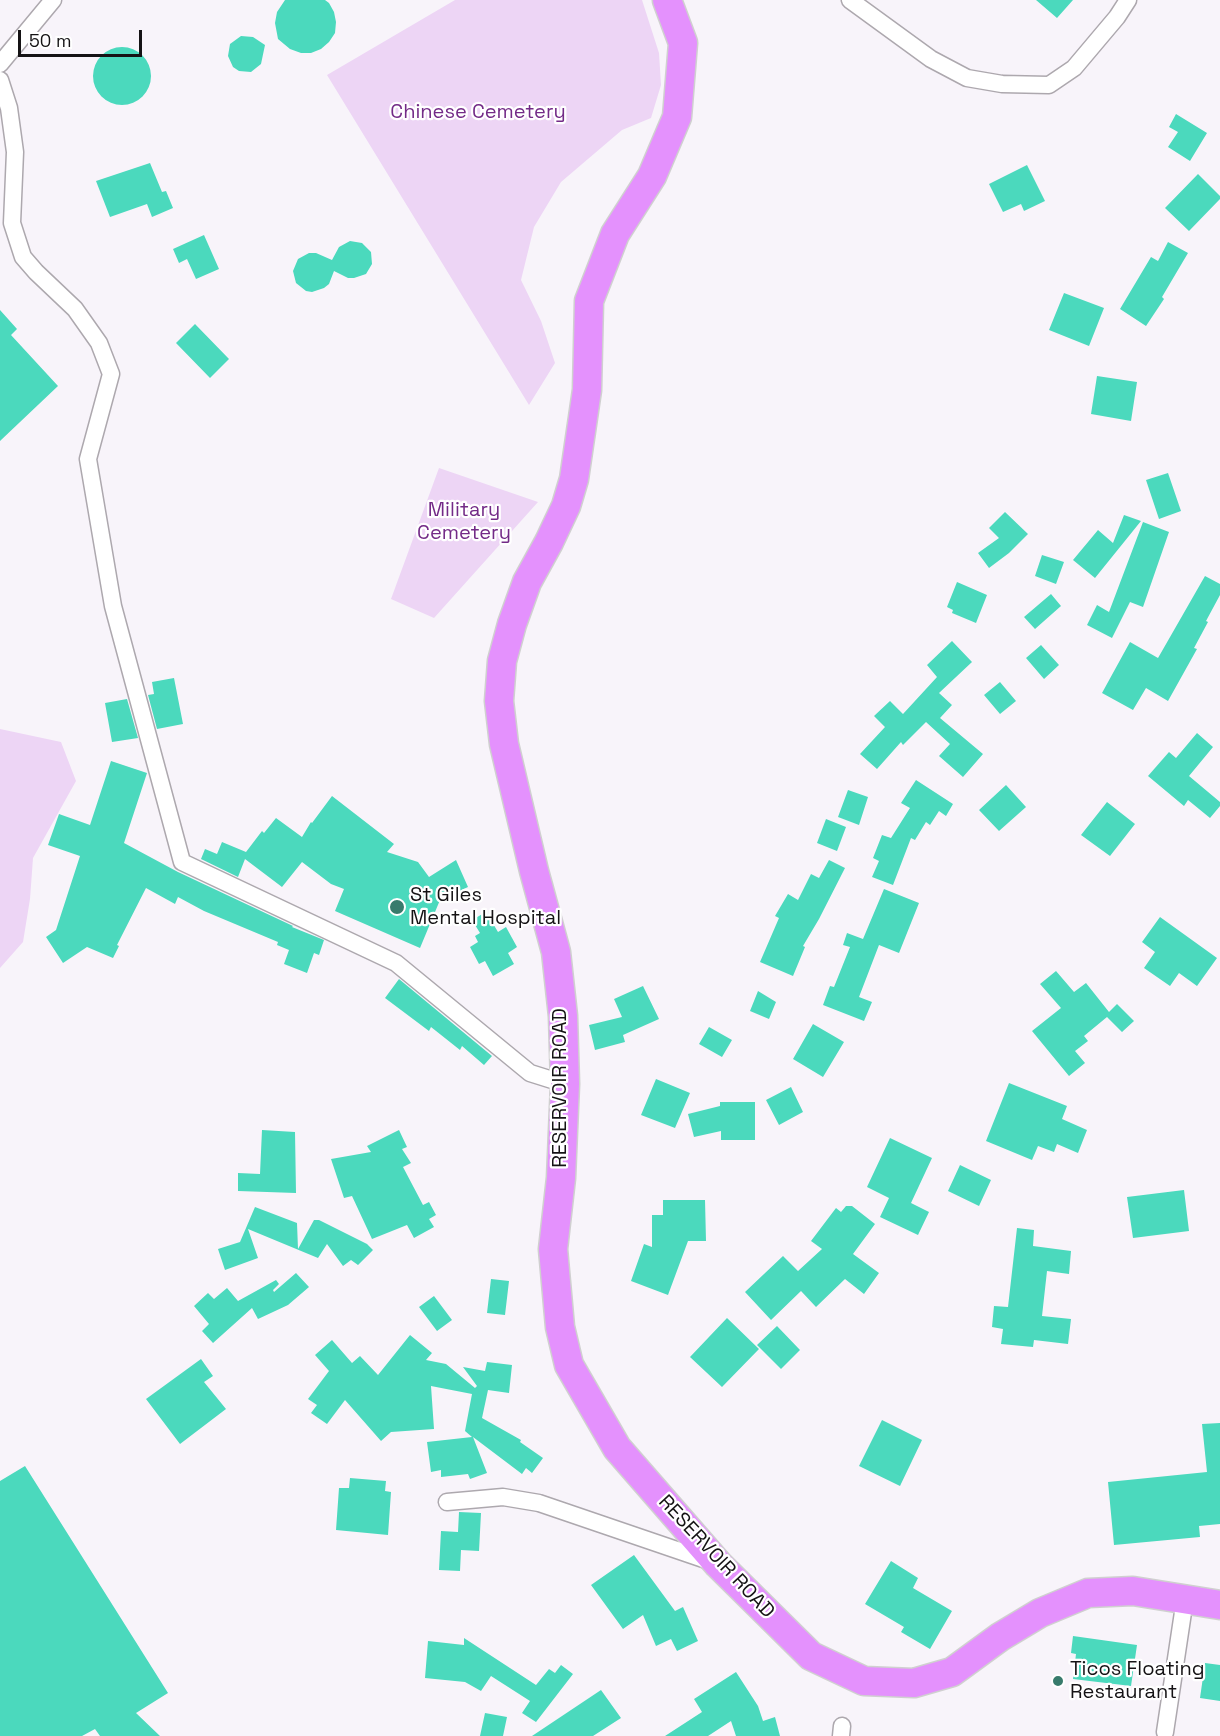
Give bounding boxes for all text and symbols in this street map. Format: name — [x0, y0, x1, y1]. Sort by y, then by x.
scale bar — [21, 18, 146, 56]
text: 50 m — [29, 29, 71, 52]
park label: Chinese Cemetery — [390, 101, 566, 125]
park label: Military Cemetery — [417, 499, 511, 546]
place label: St Giles Mental Hospital — [410, 884, 561, 931]
marker: St Giles Mental Hospital — [388, 898, 406, 916]
street label: RESERVOIR ROAD — [549, 1008, 573, 1168]
street label: RESERVOIR ROAD — [653, 1490, 779, 1624]
place label: Ticos Floating Restaurant — [1070, 1658, 1205, 1705]
marker: Ticos Floating Restaurant — [1051, 1674, 1065, 1688]

